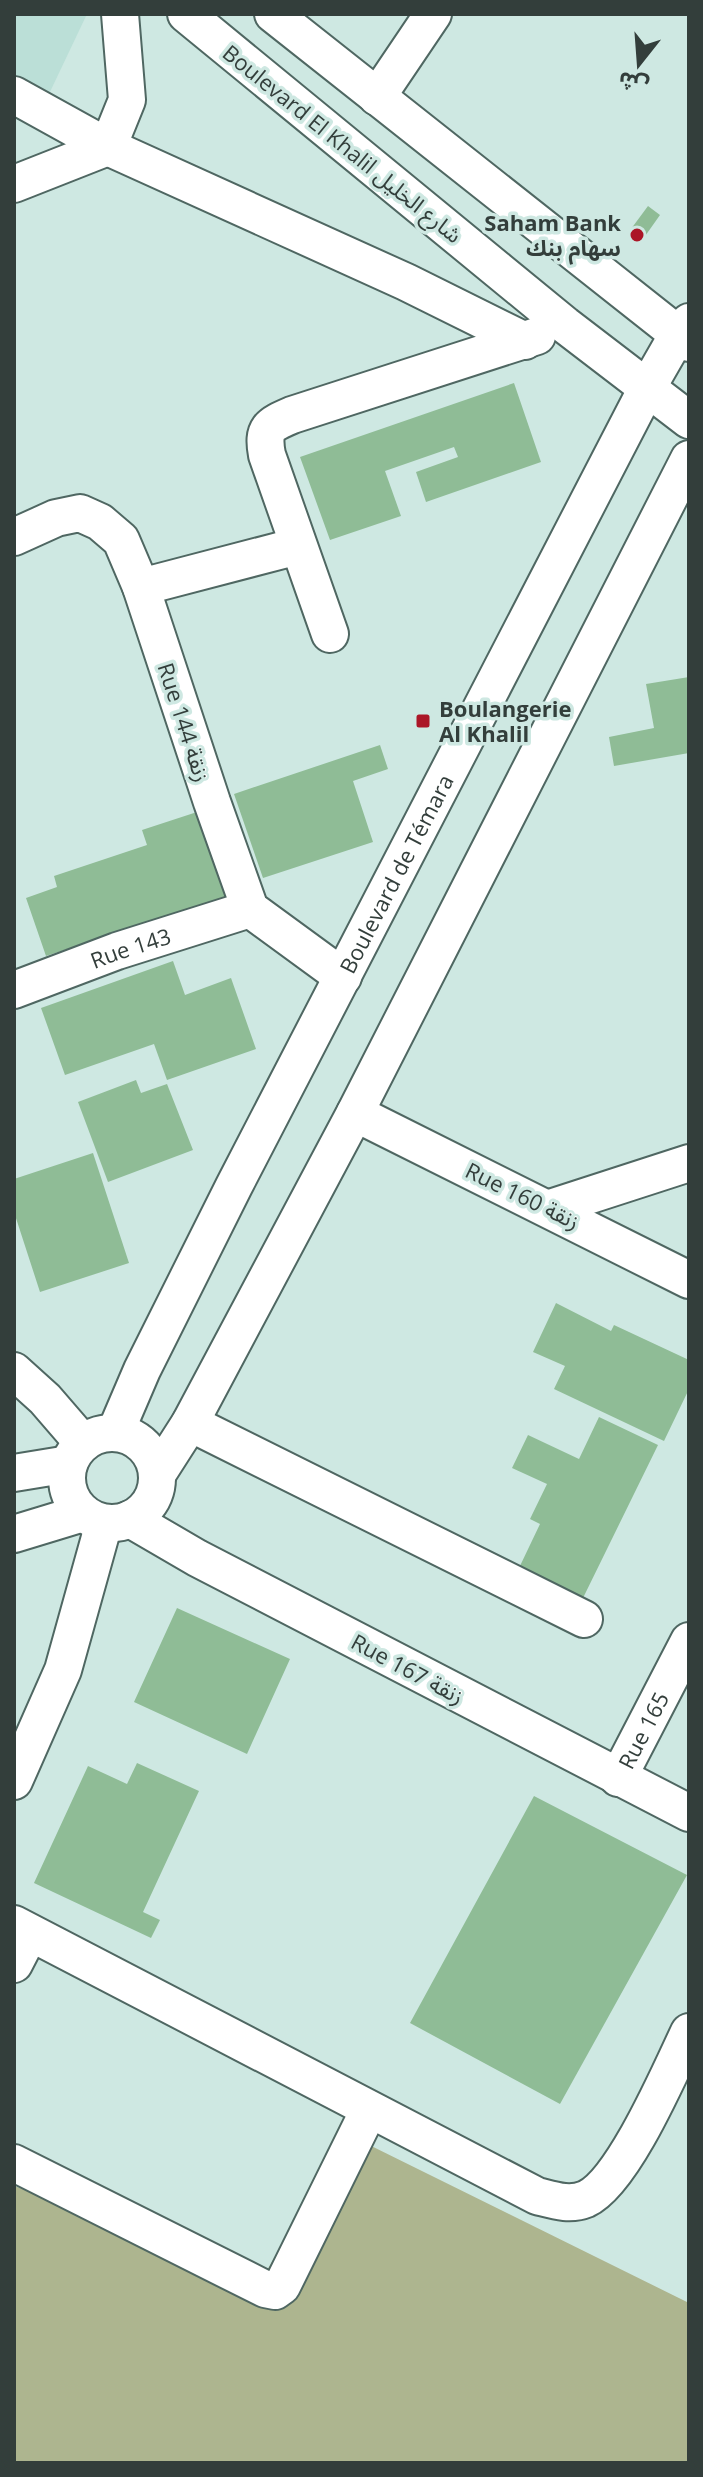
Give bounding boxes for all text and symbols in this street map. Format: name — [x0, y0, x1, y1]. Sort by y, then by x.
north arrow — [599, 24, 679, 104]
street label: Boulevard El Khalil شارع الخليل — [215, 37, 469, 251]
text: ش — [614, 65, 652, 103]
place label: Saham Bank سهام بنك — [484, 207, 621, 265]
marker: Saham Bank سهام بنك — [628, 226, 646, 244]
street label: Rue 144 زنقة — [152, 659, 218, 785]
place label: Boulangerie Al Khalil — [439, 693, 571, 748]
marker: Boulangerie Al Khalil — [414, 712, 432, 730]
street label: Boulevard de Témara — [332, 769, 460, 978]
street label: Rue 143 — [86, 920, 174, 975]
street label: Rue 160 زنقة — [461, 1154, 585, 1236]
street label: Rue 167 زنقة — [346, 1626, 470, 1710]
street label: Rue 165 — [610, 1686, 675, 1774]

